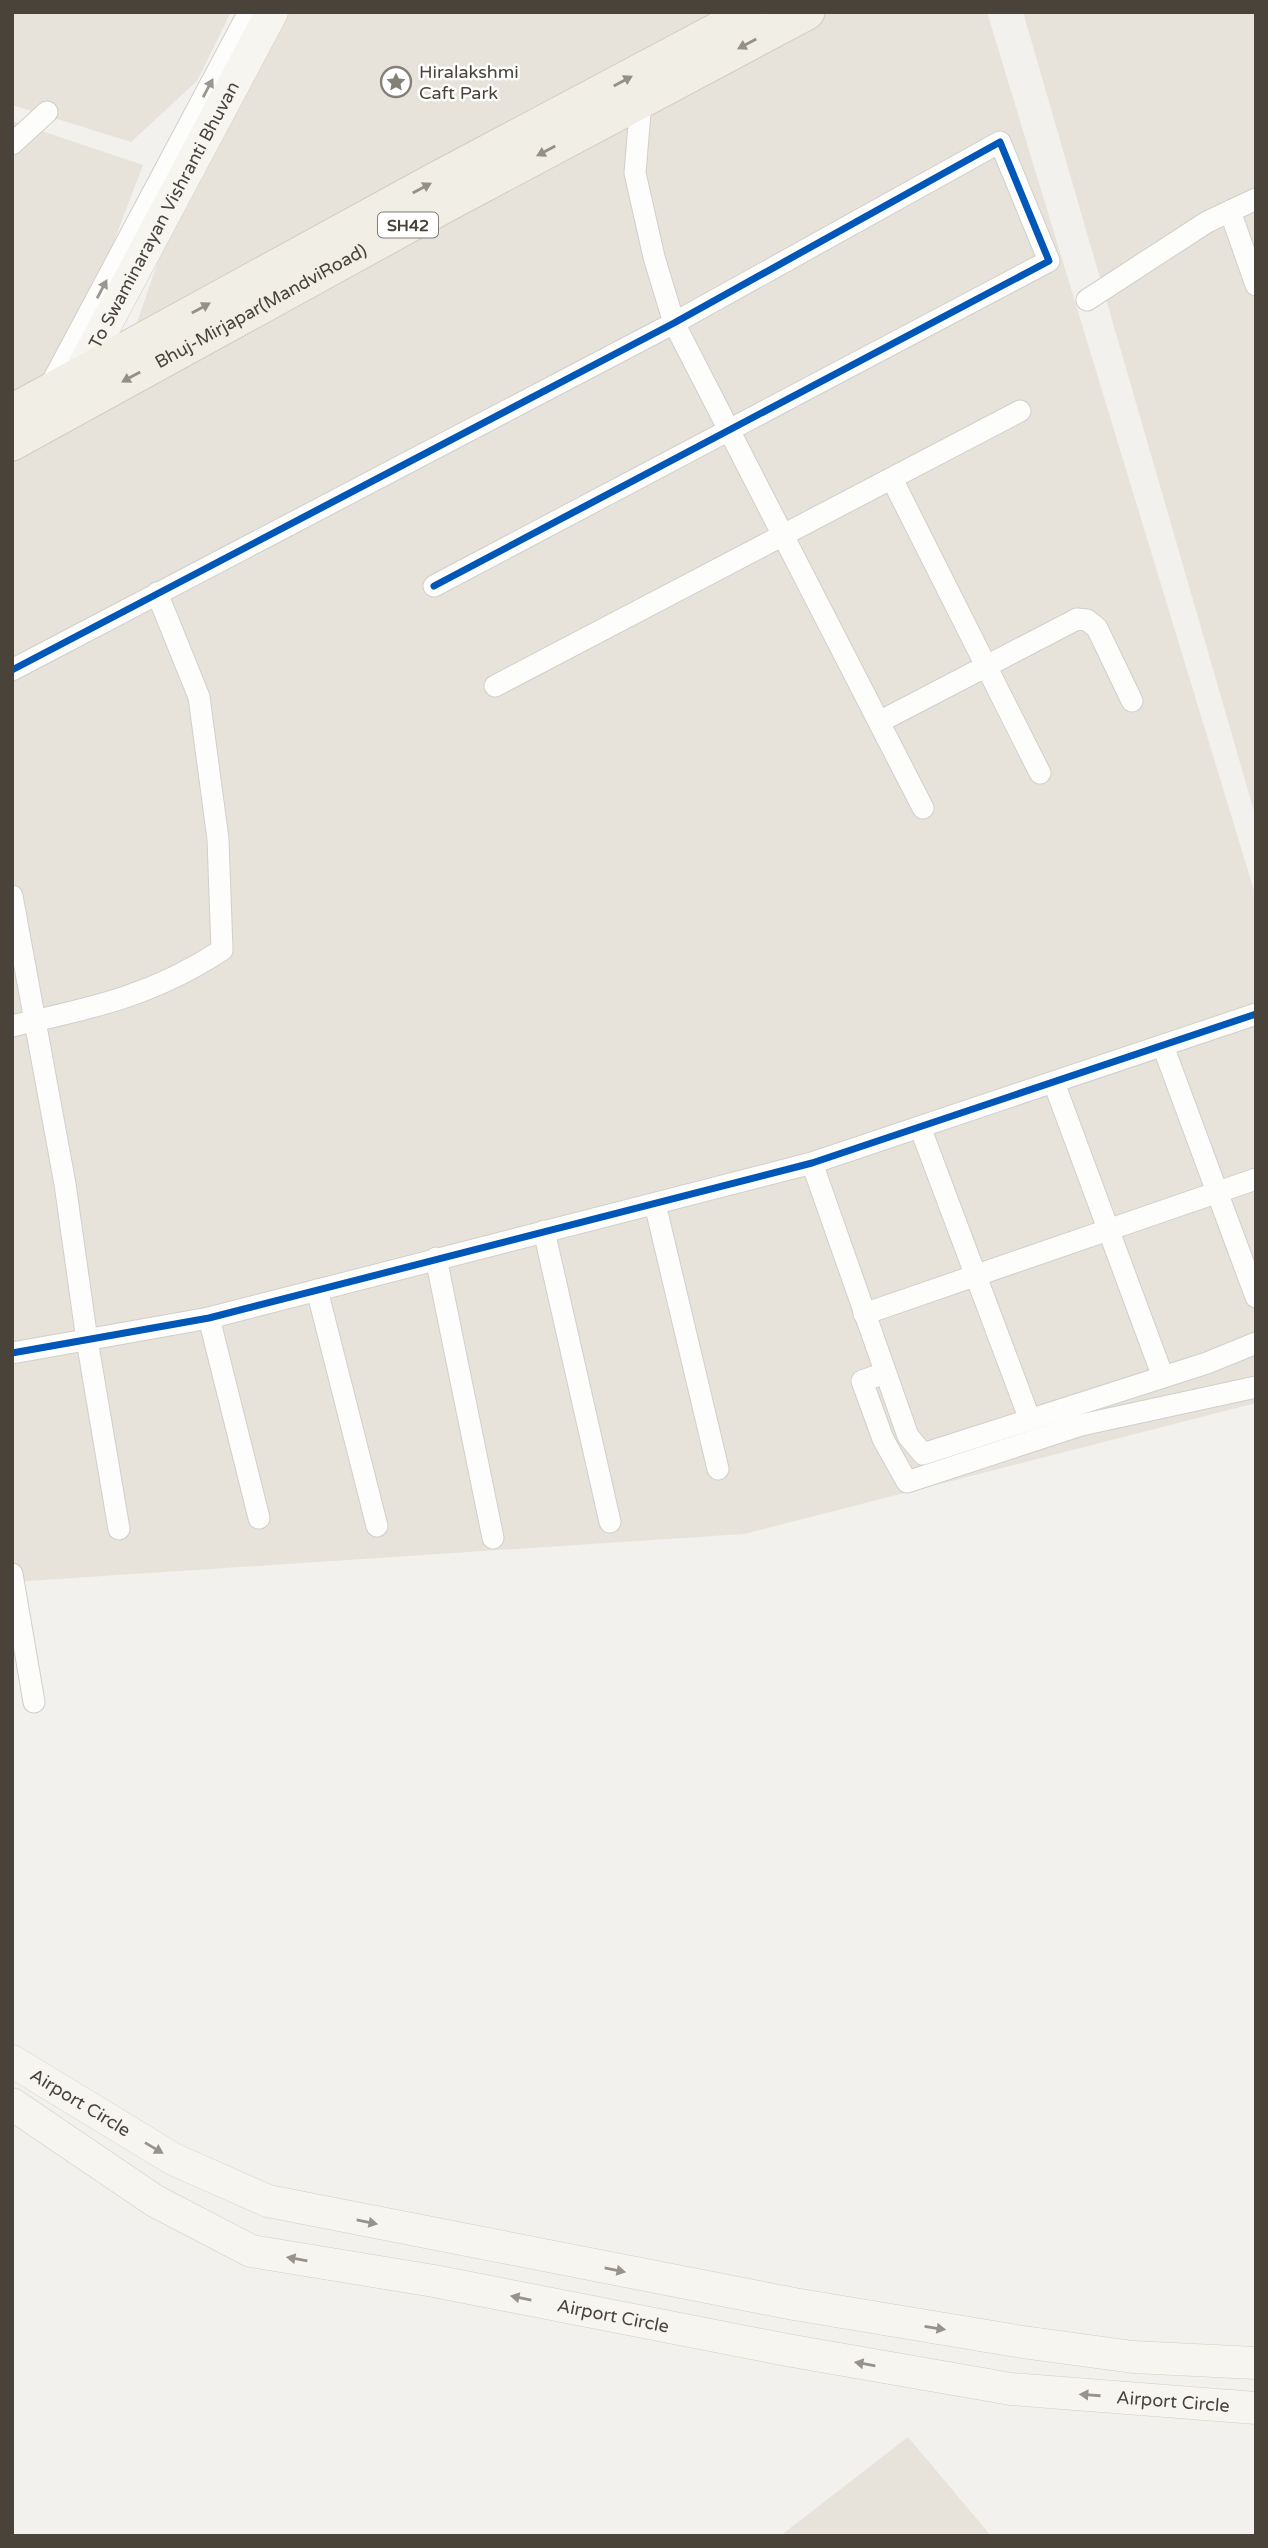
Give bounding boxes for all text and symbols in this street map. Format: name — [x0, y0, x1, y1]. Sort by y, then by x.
one-way arrow — [737, 39, 757, 50]
place label: Hiralakshmi Caft Park — [419, 61, 519, 104]
place icon: Hiralakshmi Caft Park — [379, 65, 413, 99]
one-way arrow — [613, 75, 633, 86]
street label: To Swaminarayan Vishranti Bhuvan — [84, 78, 244, 352]
one-way arrow — [202, 78, 214, 98]
one-way arrow — [536, 145, 556, 157]
one-way arrow — [412, 182, 432, 193]
road number: SH42 — [378, 213, 438, 238]
street label: Bhuj-Mirjapar(MandviRoad) — [151, 239, 371, 373]
one-way arrow — [96, 279, 107, 299]
one-way arrow — [191, 302, 211, 314]
one-way arrow — [121, 371, 141, 383]
street label: Airport Circle — [26, 2064, 134, 2141]
one-way arrow — [145, 2141, 164, 2154]
one-way arrow — [356, 2217, 378, 2228]
one-way arrow — [286, 2253, 308, 2264]
one-way arrow — [604, 2265, 626, 2276]
one-way arrow — [510, 2292, 532, 2303]
street label: Airport Circle — [555, 2294, 671, 2338]
one-way arrow — [924, 2323, 946, 2334]
one-way arrow — [854, 2358, 876, 2369]
street label: Airport Circle — [1116, 2386, 1230, 2417]
one-way arrow — [1079, 2389, 1101, 2400]

